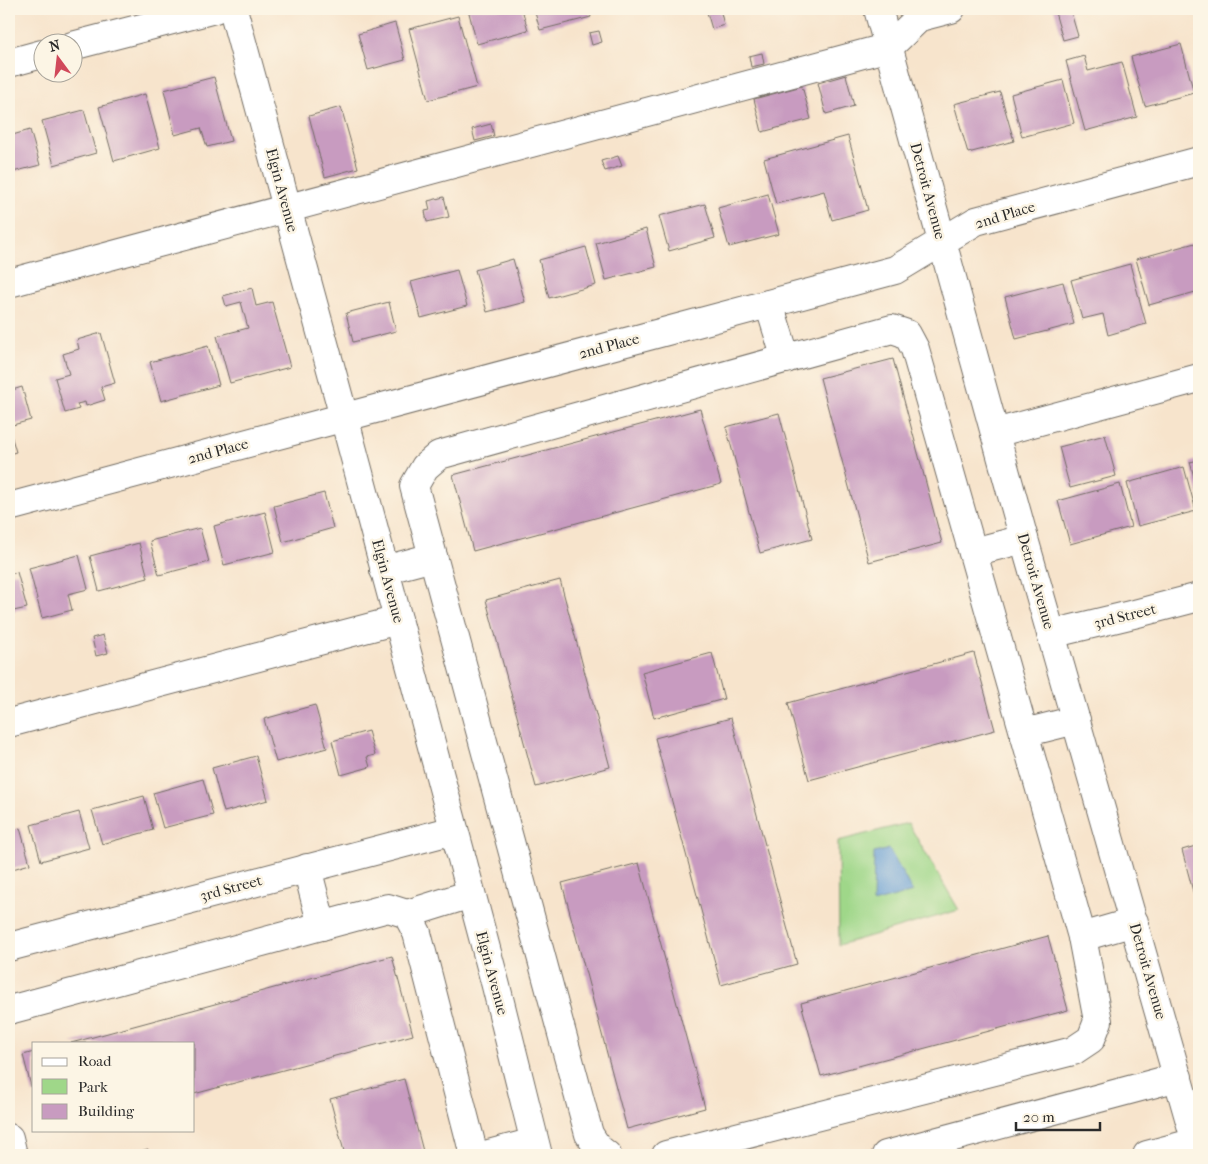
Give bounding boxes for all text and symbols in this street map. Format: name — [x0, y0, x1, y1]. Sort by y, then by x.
north arrow — [32, 32, 82, 82]
text: N — [47, 36, 62, 56]
street label: Detroit Avenue — [906, 141, 950, 242]
street label: Elgin Avenue — [262, 146, 302, 234]
street label: 2nd Place — [973, 197, 1038, 233]
street label: 2nd Place — [577, 329, 642, 363]
street label: 2nd Place — [186, 434, 251, 468]
street label: Detroit Avenue — [1014, 531, 1058, 632]
street label: Elgin Avenue — [368, 537, 408, 625]
street label: 3rd Street — [1092, 599, 1159, 632]
street label: 3rd Street — [198, 871, 265, 905]
street label: Detroit Avenue — [1126, 921, 1170, 1022]
street label: Elgin Avenue — [472, 929, 512, 1017]
legend — [32, 1042, 195, 1132]
text: Road — [78, 1052, 112, 1070]
text: Park — [78, 1078, 108, 1096]
scale bar — [1016, 1099, 1099, 1131]
text: Building — [78, 1102, 135, 1120]
text: 20 m — [1023, 1108, 1055, 1126]

